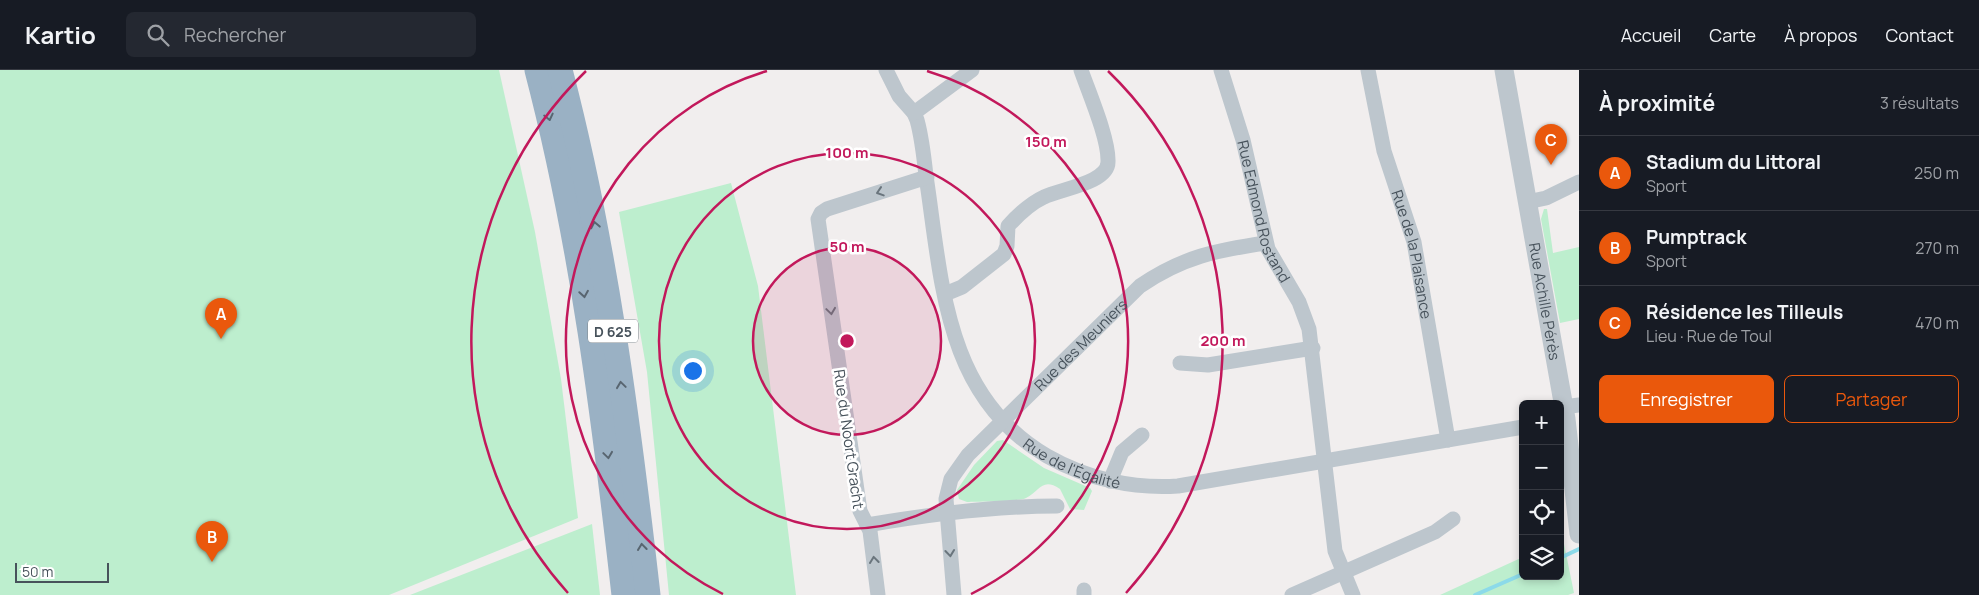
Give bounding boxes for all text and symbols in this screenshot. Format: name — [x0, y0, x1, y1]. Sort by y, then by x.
search box — [126, 12, 476, 57]
text: Kartio — [25, 18, 96, 51]
icon: search — [144, 21, 172, 49]
text: Rechercher — [184, 22, 286, 48]
text: Accueil — [1621, 23, 1681, 47]
text: Carte — [1709, 23, 1756, 47]
text: À propos — [1784, 23, 1857, 47]
text: Contact — [1885, 23, 1954, 47]
text: À proximité — [1599, 89, 1715, 117]
text: 3 résultats — [1880, 92, 1959, 114]
one-way arrow — [543, 113, 554, 122]
pin: C — [1535, 124, 1567, 165]
text: 150 m — [1025, 131, 1067, 152]
street label: Rue Edmond Rostand — [1233, 138, 1296, 286]
text: 100 m — [826, 142, 868, 163]
text: Stadium du Littoral — [1646, 149, 1821, 175]
text: A — [1610, 162, 1620, 184]
text: 250 m — [1914, 162, 1959, 184]
text: Sport — [1646, 175, 1687, 197]
one-way arrow — [876, 186, 885, 196]
street label: Rue de la Plaisance — [1387, 187, 1438, 321]
one-way arrow — [591, 221, 601, 229]
text: Pumptrack — [1646, 224, 1746, 250]
text: 50 m — [829, 236, 865, 257]
text: B — [1610, 237, 1620, 259]
text: 270 m — [1915, 237, 1959, 259]
street label: Rue Achille Pérès — [1524, 241, 1566, 362]
text: Sport — [1646, 250, 1687, 272]
one-way arrow — [579, 289, 589, 298]
street label: Rue des Meuniers — [1029, 294, 1132, 395]
pin: A — [205, 298, 237, 339]
text: Résidence les Tilleuls — [1646, 299, 1843, 325]
one-way arrow — [825, 306, 835, 315]
text: C — [1609, 312, 1621, 334]
text: 470 m — [1915, 312, 1959, 334]
road number: D 625 — [588, 320, 638, 342]
text: Lieu · Rue de Toul — [1646, 325, 1772, 347]
text: 200 m — [1200, 330, 1246, 351]
centre of rings — [838, 332, 856, 350]
your location — [680, 358, 706, 384]
street label: Rue du Noort Gracht — [829, 368, 869, 510]
button: Enregistrer — [1599, 375, 1774, 423]
button: Partager — [1784, 375, 1959, 423]
one-way arrow — [617, 381, 627, 390]
map controls — [1519, 400, 1564, 580]
button: + — [1519, 400, 1564, 445]
street label: Rue de l'Égalité — [1019, 433, 1123, 493]
button: − — [1519, 445, 1564, 490]
one-way arrow — [602, 451, 613, 459]
button: locate — [1519, 490, 1564, 535]
pin: B — [196, 521, 228, 562]
button: layers — [1519, 535, 1564, 580]
one-way arrow — [637, 542, 648, 550]
one-way arrow — [944, 549, 955, 557]
one-way arrow — [869, 555, 880, 563]
scale bar — [15, 560, 109, 583]
text: 50 m — [22, 562, 53, 581]

